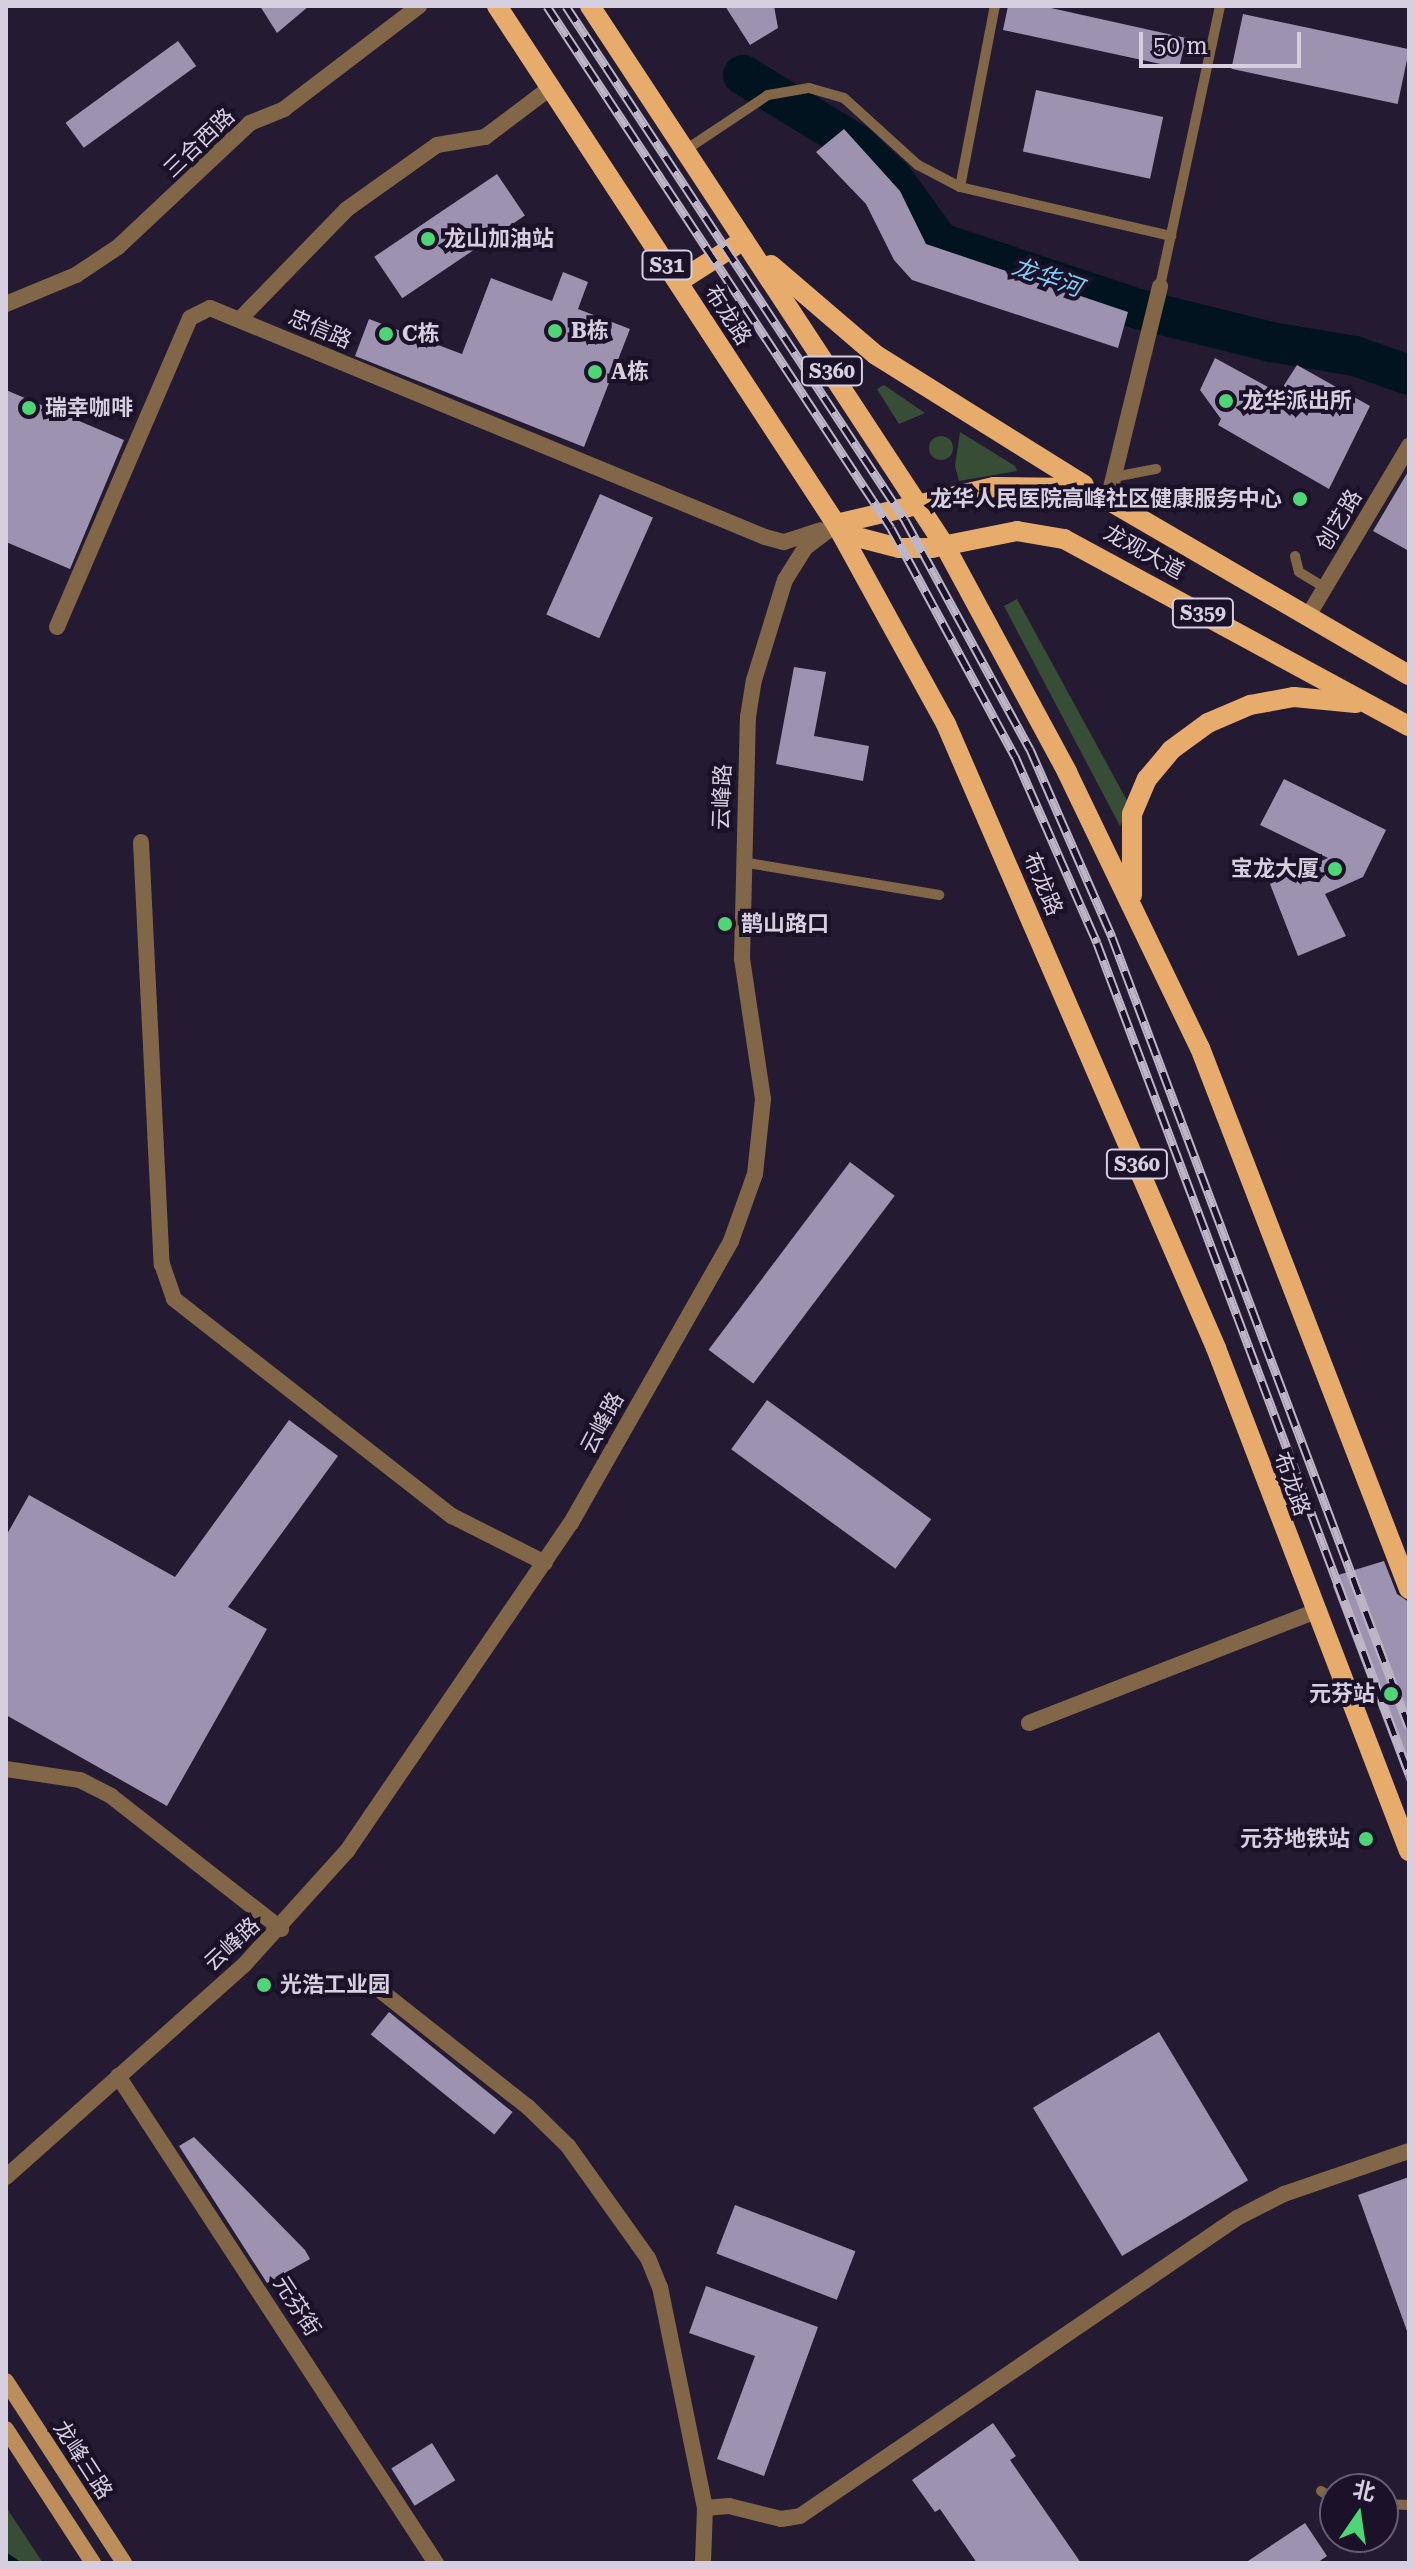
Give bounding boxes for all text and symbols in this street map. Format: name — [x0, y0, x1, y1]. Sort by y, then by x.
scale bar — [1143, 16, 1305, 66]
text: 50 m — [1153, 32, 1208, 60]
street label: 三合西路 — [158, 103, 240, 183]
place label: 龙山加油站 — [444, 226, 554, 252]
marker: 龙山加油站 — [419, 230, 437, 248]
road number: S31 — [641, 249, 693, 281]
water label: 龙华河 — [1008, 253, 1086, 303]
street label: 布龙路 — [699, 280, 757, 350]
street label: 忠信路 — [284, 304, 356, 354]
place label: B栋 — [571, 318, 609, 344]
place label: C栋 — [402, 321, 439, 347]
marker: B栋 — [546, 322, 564, 340]
marker: C栋 — [377, 325, 395, 343]
road number: S360 — [800, 355, 864, 387]
place label: A栋 — [611, 359, 649, 385]
marker: A栋 — [586, 363, 604, 381]
place label: 龙华派出所 — [1242, 388, 1352, 414]
marker: 龙华派出所 — [1217, 392, 1235, 410]
place label: 瑞幸咖啡 — [45, 395, 133, 421]
marker: 瑞幸咖啡 — [20, 399, 38, 417]
street label: 创艺路 — [1311, 485, 1367, 555]
place label: 龙华人民医院高峰社区健康服务中心 — [930, 486, 1282, 512]
marker: 龙华人民医院高峰社区健康服务中心 — [1289, 488, 1311, 510]
street label: 龙观大道 — [1099, 519, 1189, 585]
road number: S359 — [1171, 597, 1235, 629]
street label: 云峰路 — [708, 764, 736, 830]
street label: 布龙路 — [1018, 848, 1068, 920]
place label: 宝龙大厦 — [1231, 856, 1319, 882]
marker: 宝龙大厦 — [1326, 860, 1344, 878]
place label: 鹊山路口 — [741, 911, 829, 937]
marker: 鹊山路口 — [716, 915, 734, 933]
road number: S360 — [1105, 1148, 1169, 1180]
street label: 云峰路 — [575, 1388, 629, 1458]
street label: 布龙路 — [1268, 1448, 1316, 1520]
place label: 元芬站 — [1309, 1681, 1375, 1707]
marker: 元芬站 — [1382, 1685, 1400, 1703]
place label: 元芬地铁站 — [1240, 1826, 1350, 1852]
marker: 元芬地铁站 — [1357, 1830, 1375, 1848]
street label: 云峰路 — [199, 1912, 265, 1976]
place label: 光浩工业园 — [280, 1972, 390, 1998]
marker: 光浩工业园 — [255, 1976, 273, 1994]
street label: 元芬街 — [268, 2271, 326, 2341]
street label: 龙峰三路 — [48, 2416, 118, 2504]
north arrow — [1319, 2473, 1399, 2553]
text: 北 — [1351, 2476, 1378, 2506]

